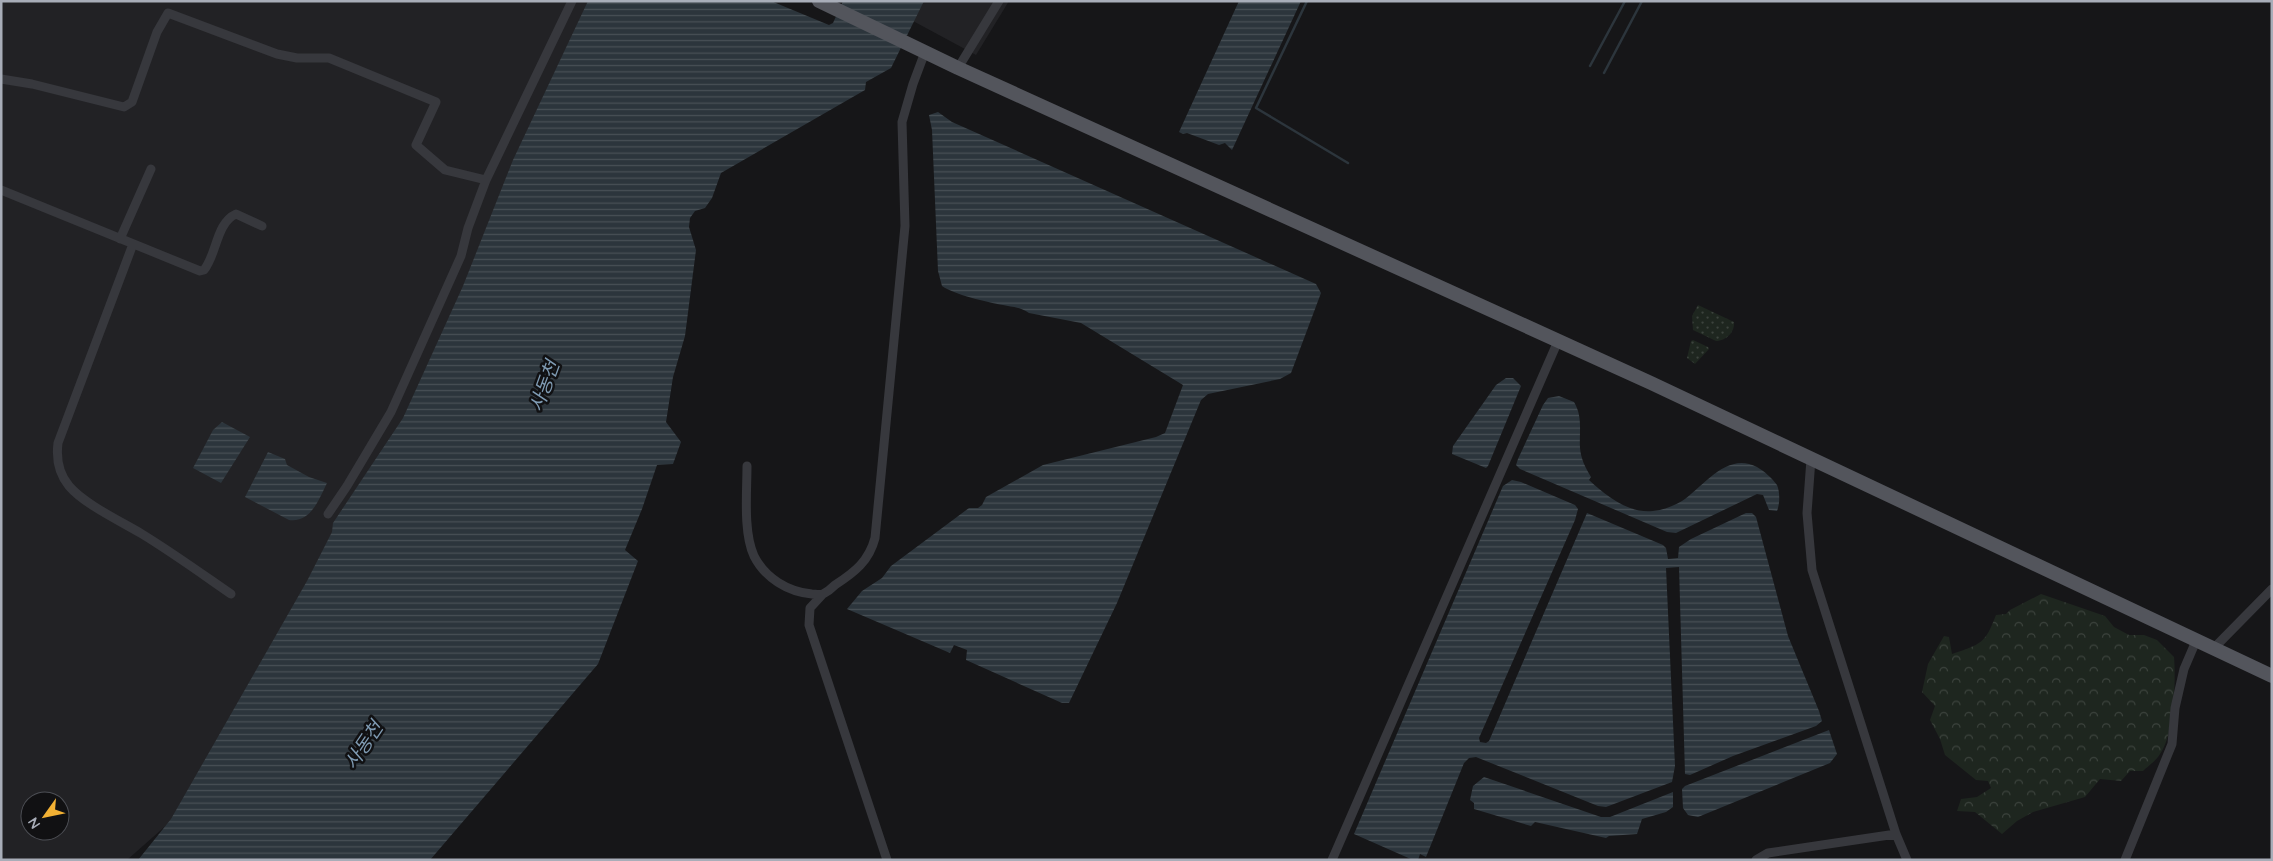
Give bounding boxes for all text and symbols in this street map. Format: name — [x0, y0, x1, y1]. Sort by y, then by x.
water label: 사동천 — [524, 356, 565, 415]
water label: 사동천 — [338, 715, 388, 773]
north arrow — [20, 791, 70, 841]
text: N — [24, 814, 44, 832]

